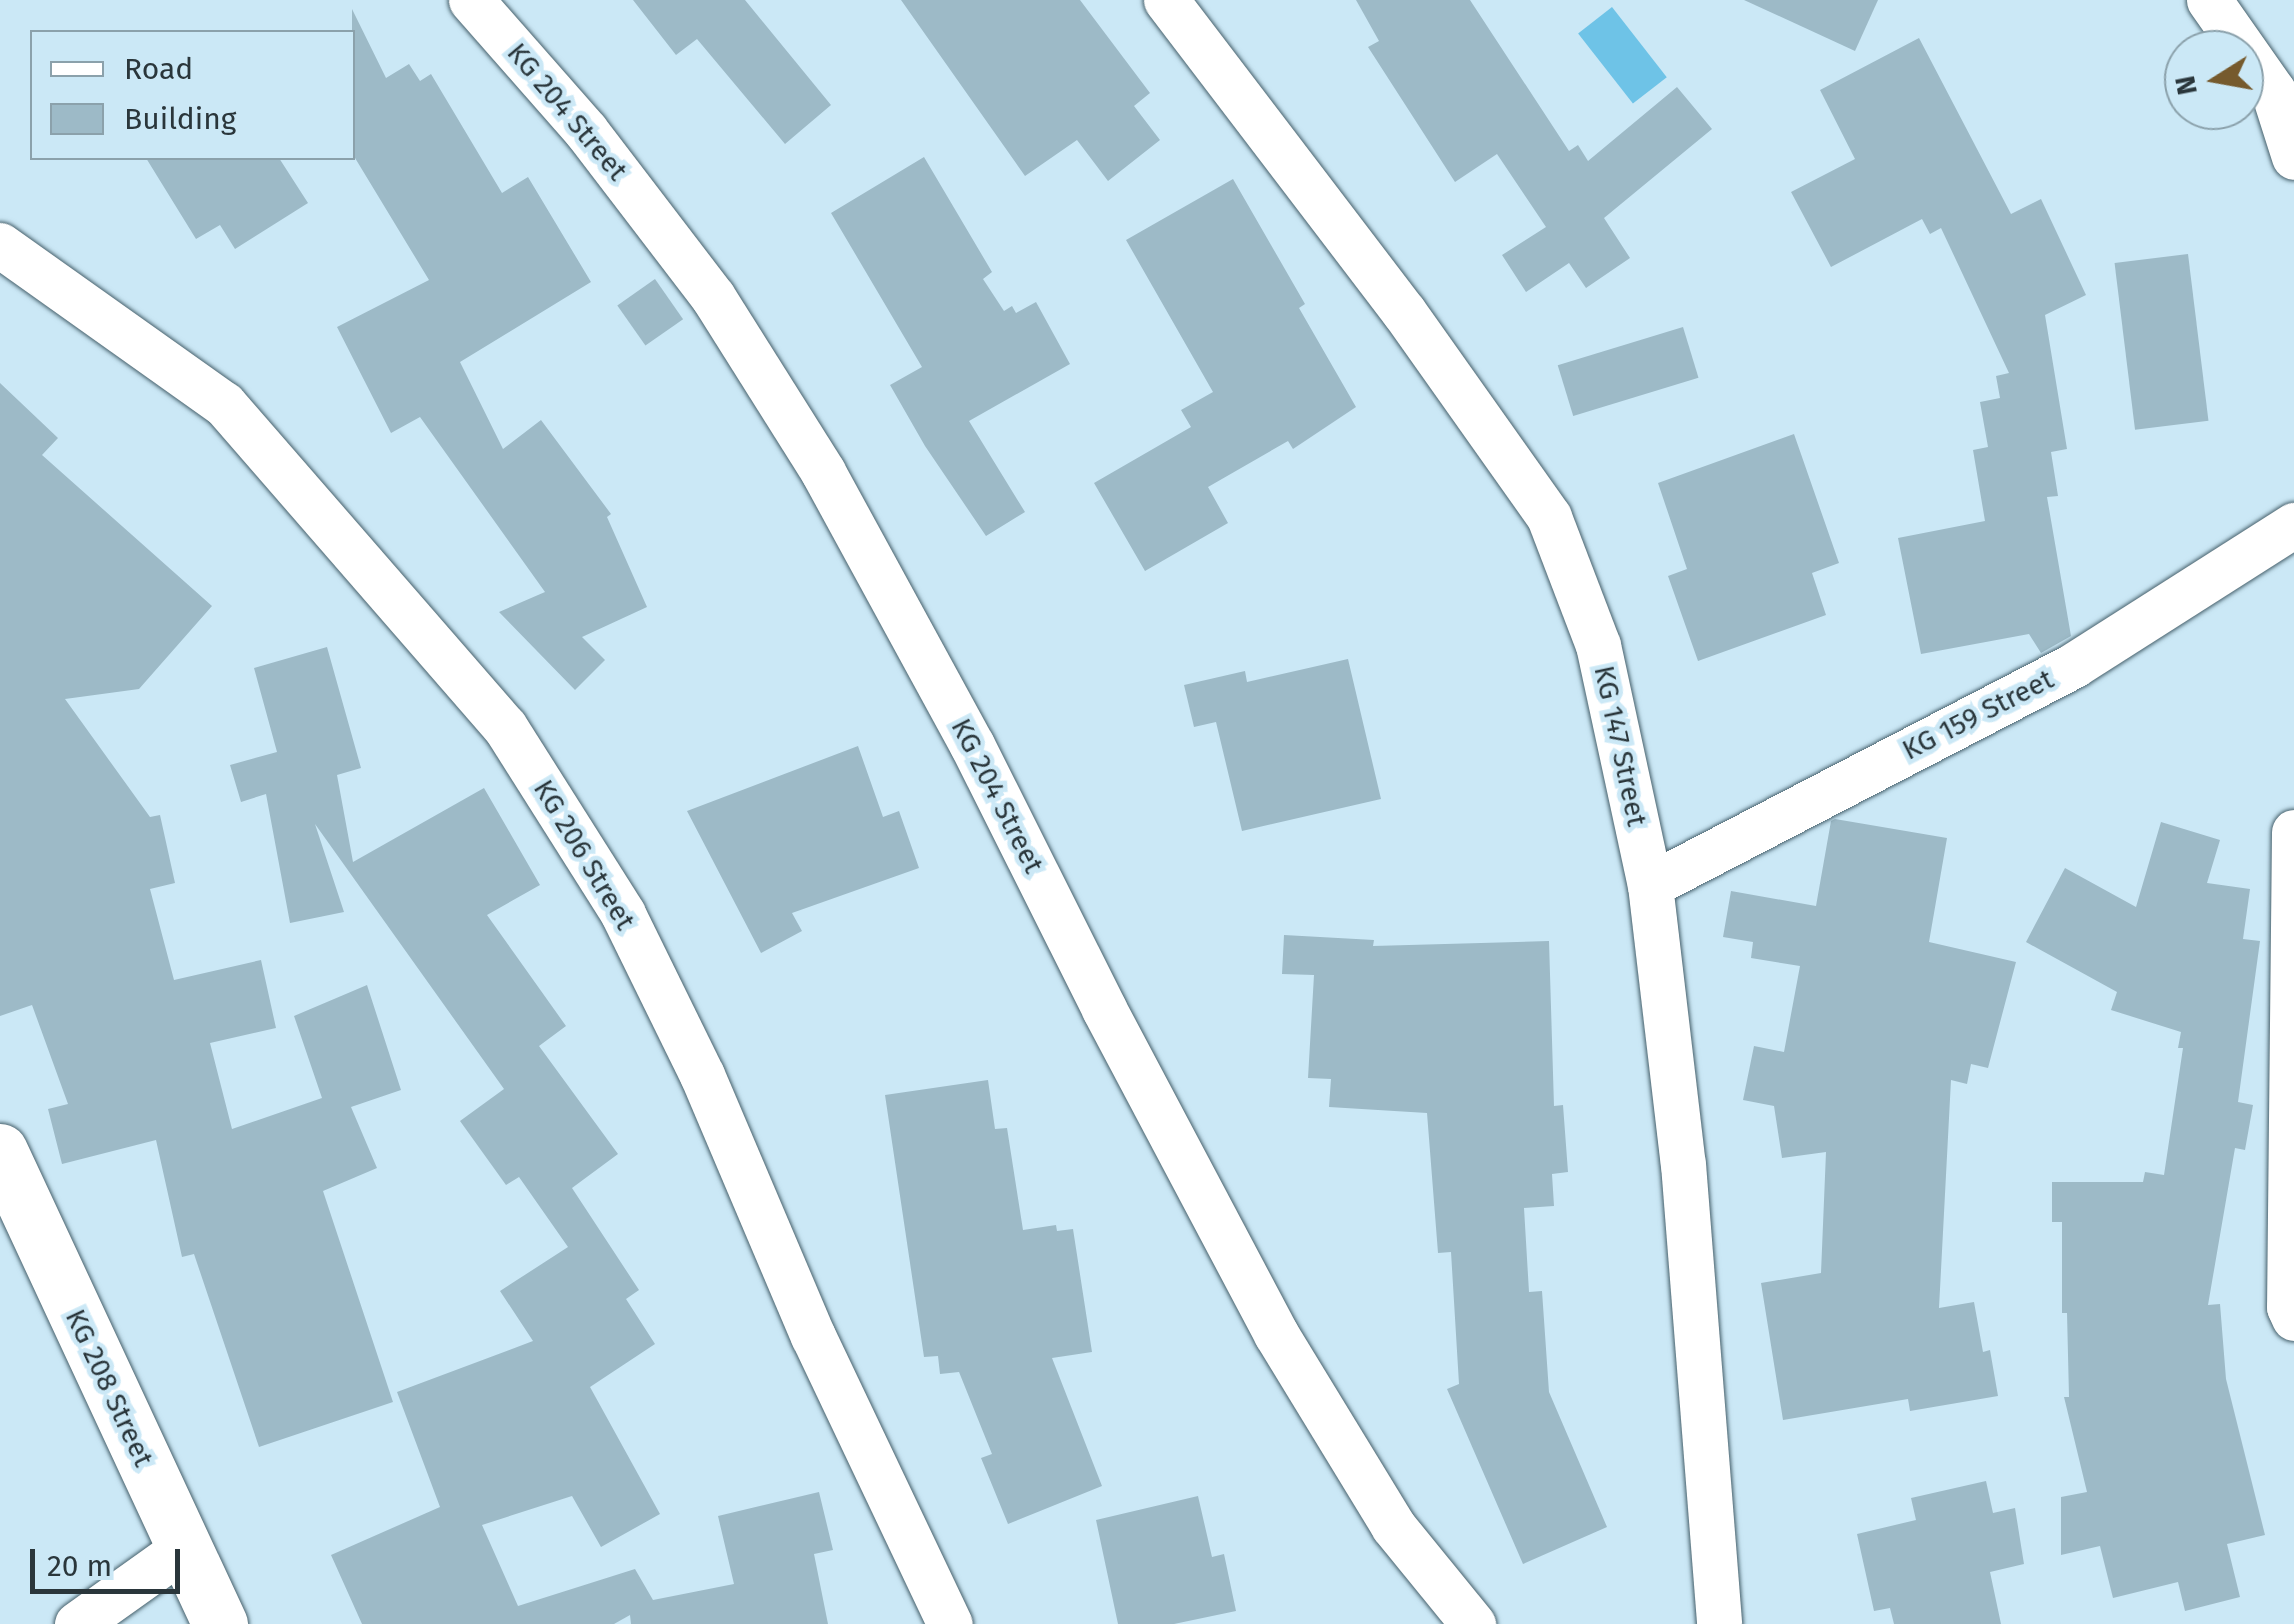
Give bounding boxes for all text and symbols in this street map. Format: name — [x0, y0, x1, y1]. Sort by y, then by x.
legend — [30, 30, 355, 160]
north arrow — [2164, 30, 2264, 130]
street label: KG 204 Street — [500, 36, 634, 188]
text: Road — [124, 51, 193, 87]
text: N — [2168, 73, 2204, 98]
text: Building — [124, 101, 236, 137]
street label: KG 147 Street — [1587, 663, 1653, 829]
street label: KG 159 Street — [1897, 663, 2059, 767]
street label: KG 204 Street — [944, 713, 1050, 879]
street label: KG 206 Street — [526, 774, 642, 936]
street label: KG 208 Street — [58, 1304, 160, 1472]
scale bar — [35, 1529, 185, 1591]
text: 20 m — [47, 1548, 112, 1584]

